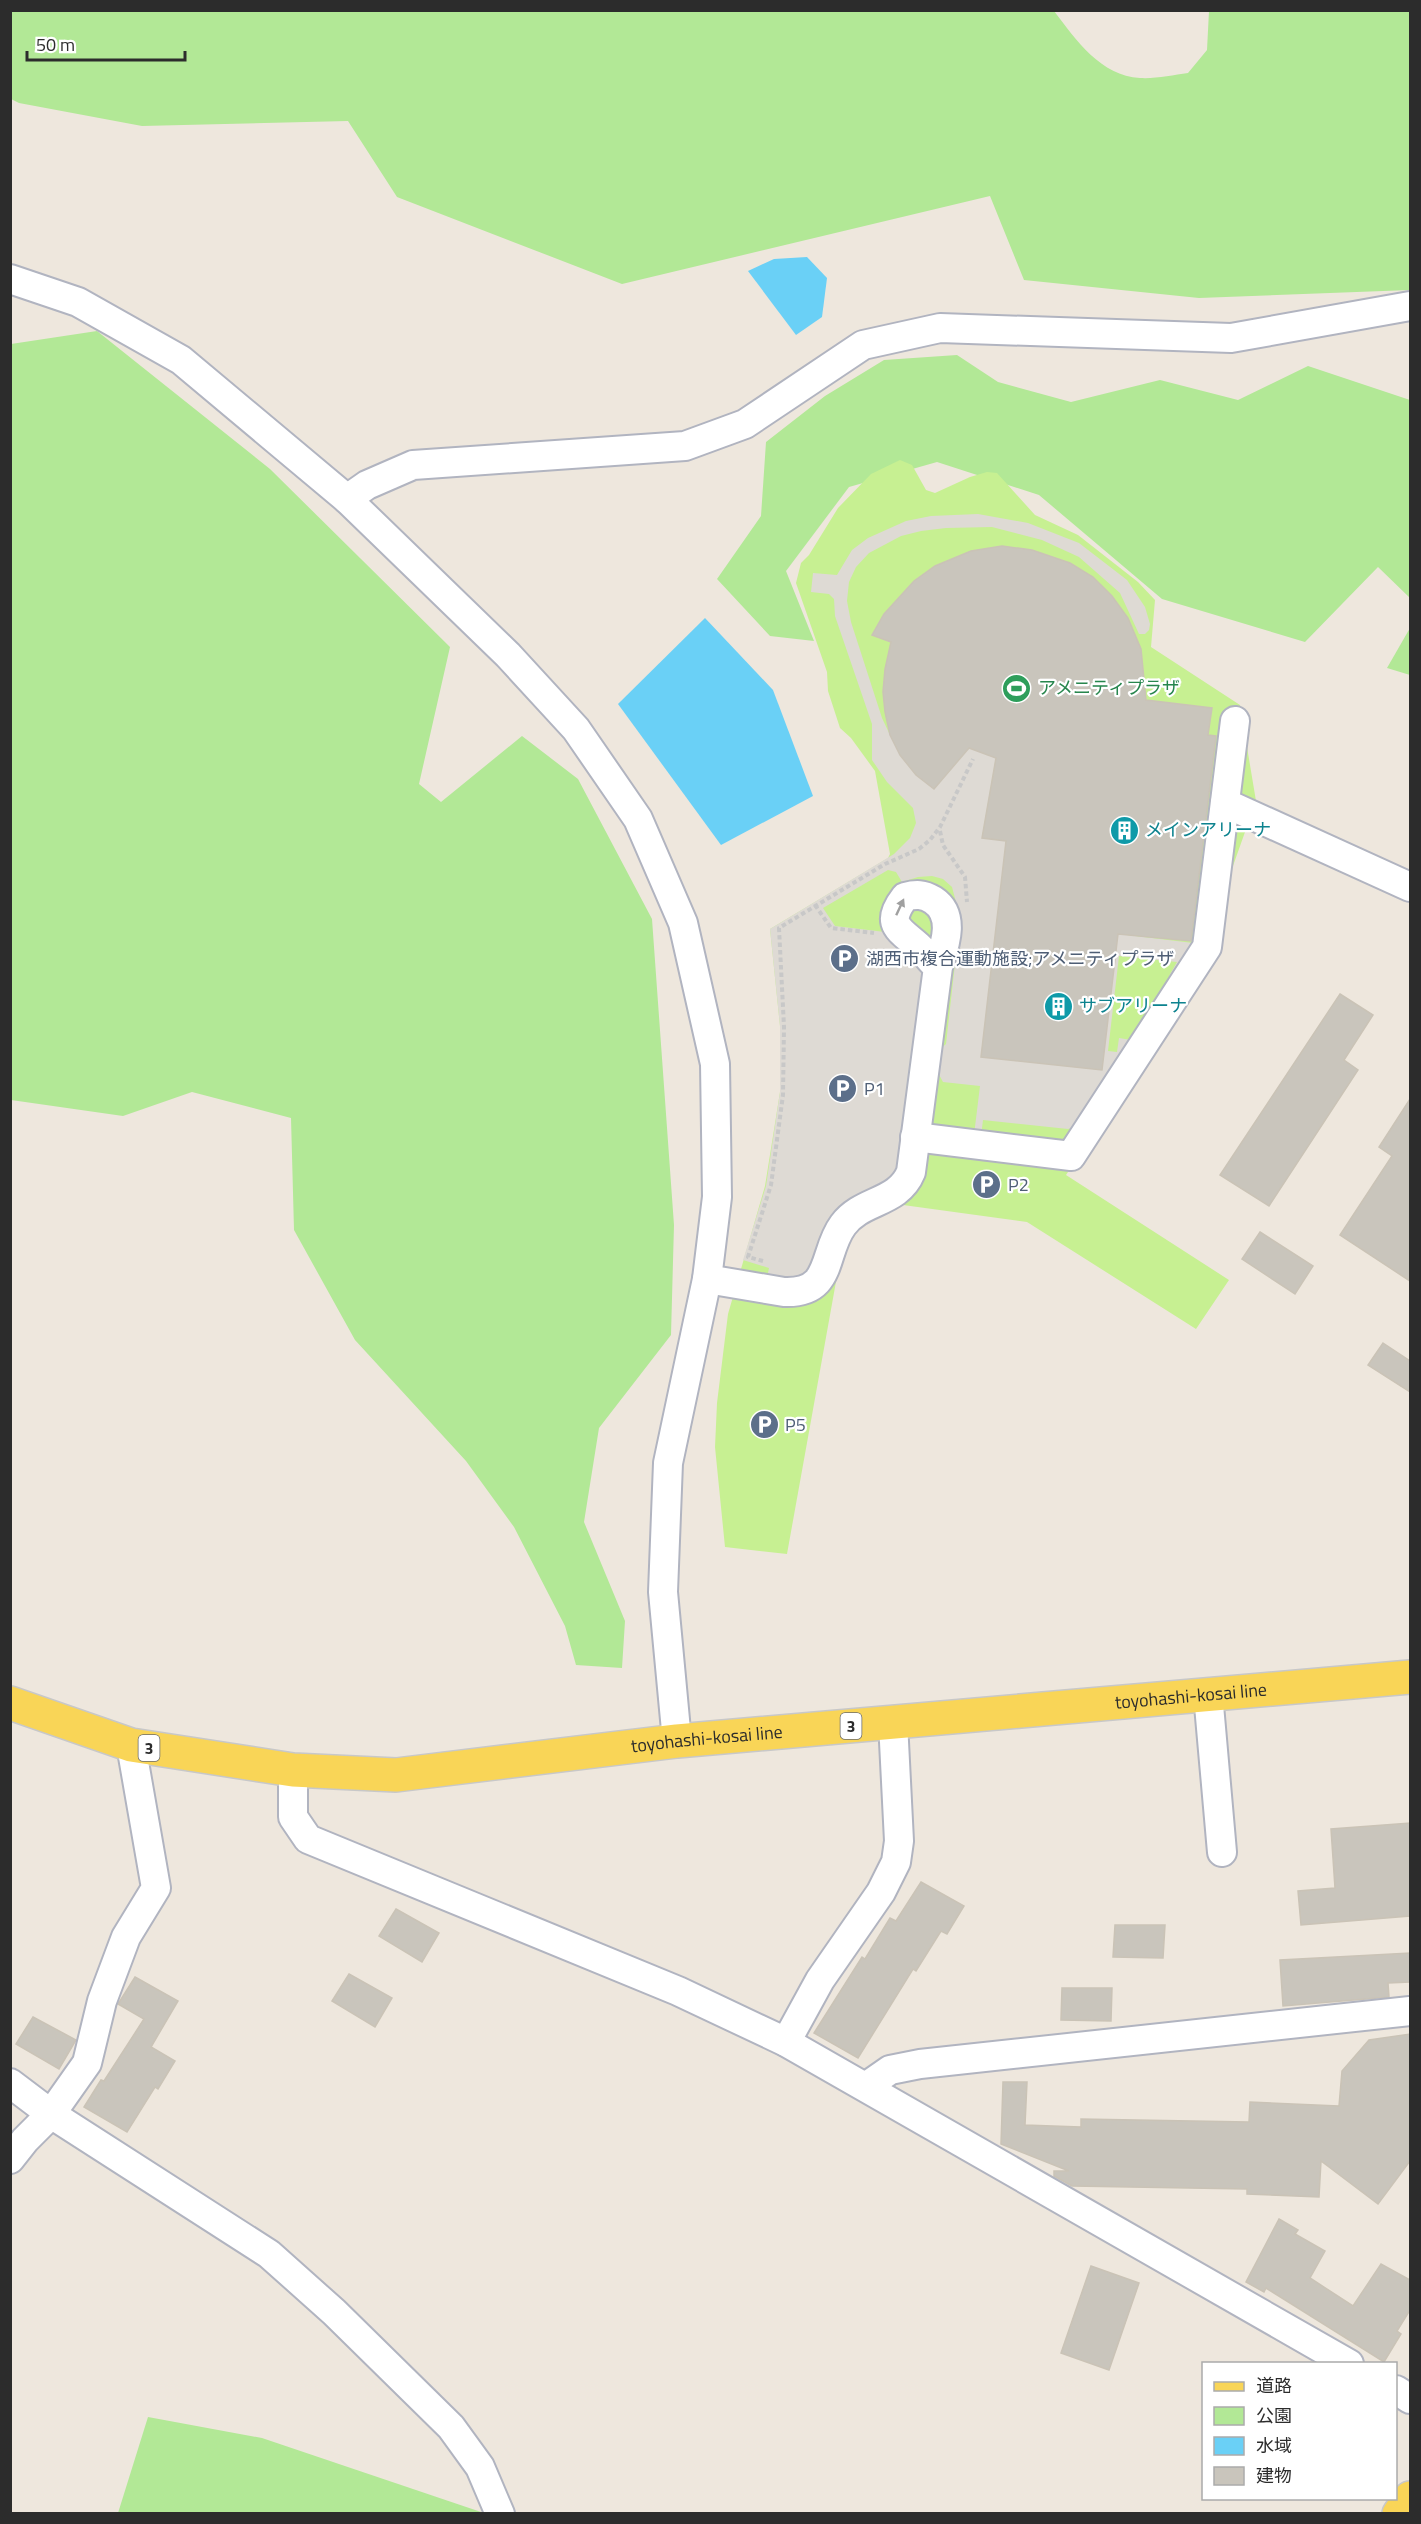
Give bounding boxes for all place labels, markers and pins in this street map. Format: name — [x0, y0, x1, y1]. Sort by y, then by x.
sports icon: アメニティプラザ — [1001, 672, 1033, 704]
place label: アメニティプラザ — [1038, 674, 1180, 701]
building icon: メインアリーナ — [1108, 814, 1140, 846]
place label: メインアリーナ — [1145, 816, 1271, 843]
parking icon: 湖西市複合運動施設;アメニティプラザ — [829, 943, 861, 975]
place label: 湖西市複合運動施設;アメニティプラザ — [866, 945, 1174, 972]
building icon: サブアリーナ — [1042, 990, 1074, 1022]
place label: サブアリーナ — [1079, 992, 1187, 1019]
parking icon: P1 — [827, 1073, 859, 1105]
place label: P1 — [864, 1075, 885, 1102]
parking icon: P2 — [971, 1169, 1003, 1201]
place label: P2 — [1008, 1171, 1029, 1198]
parking icon: P5 — [748, 1409, 780, 1441]
place label: P5 — [785, 1411, 806, 1438]

